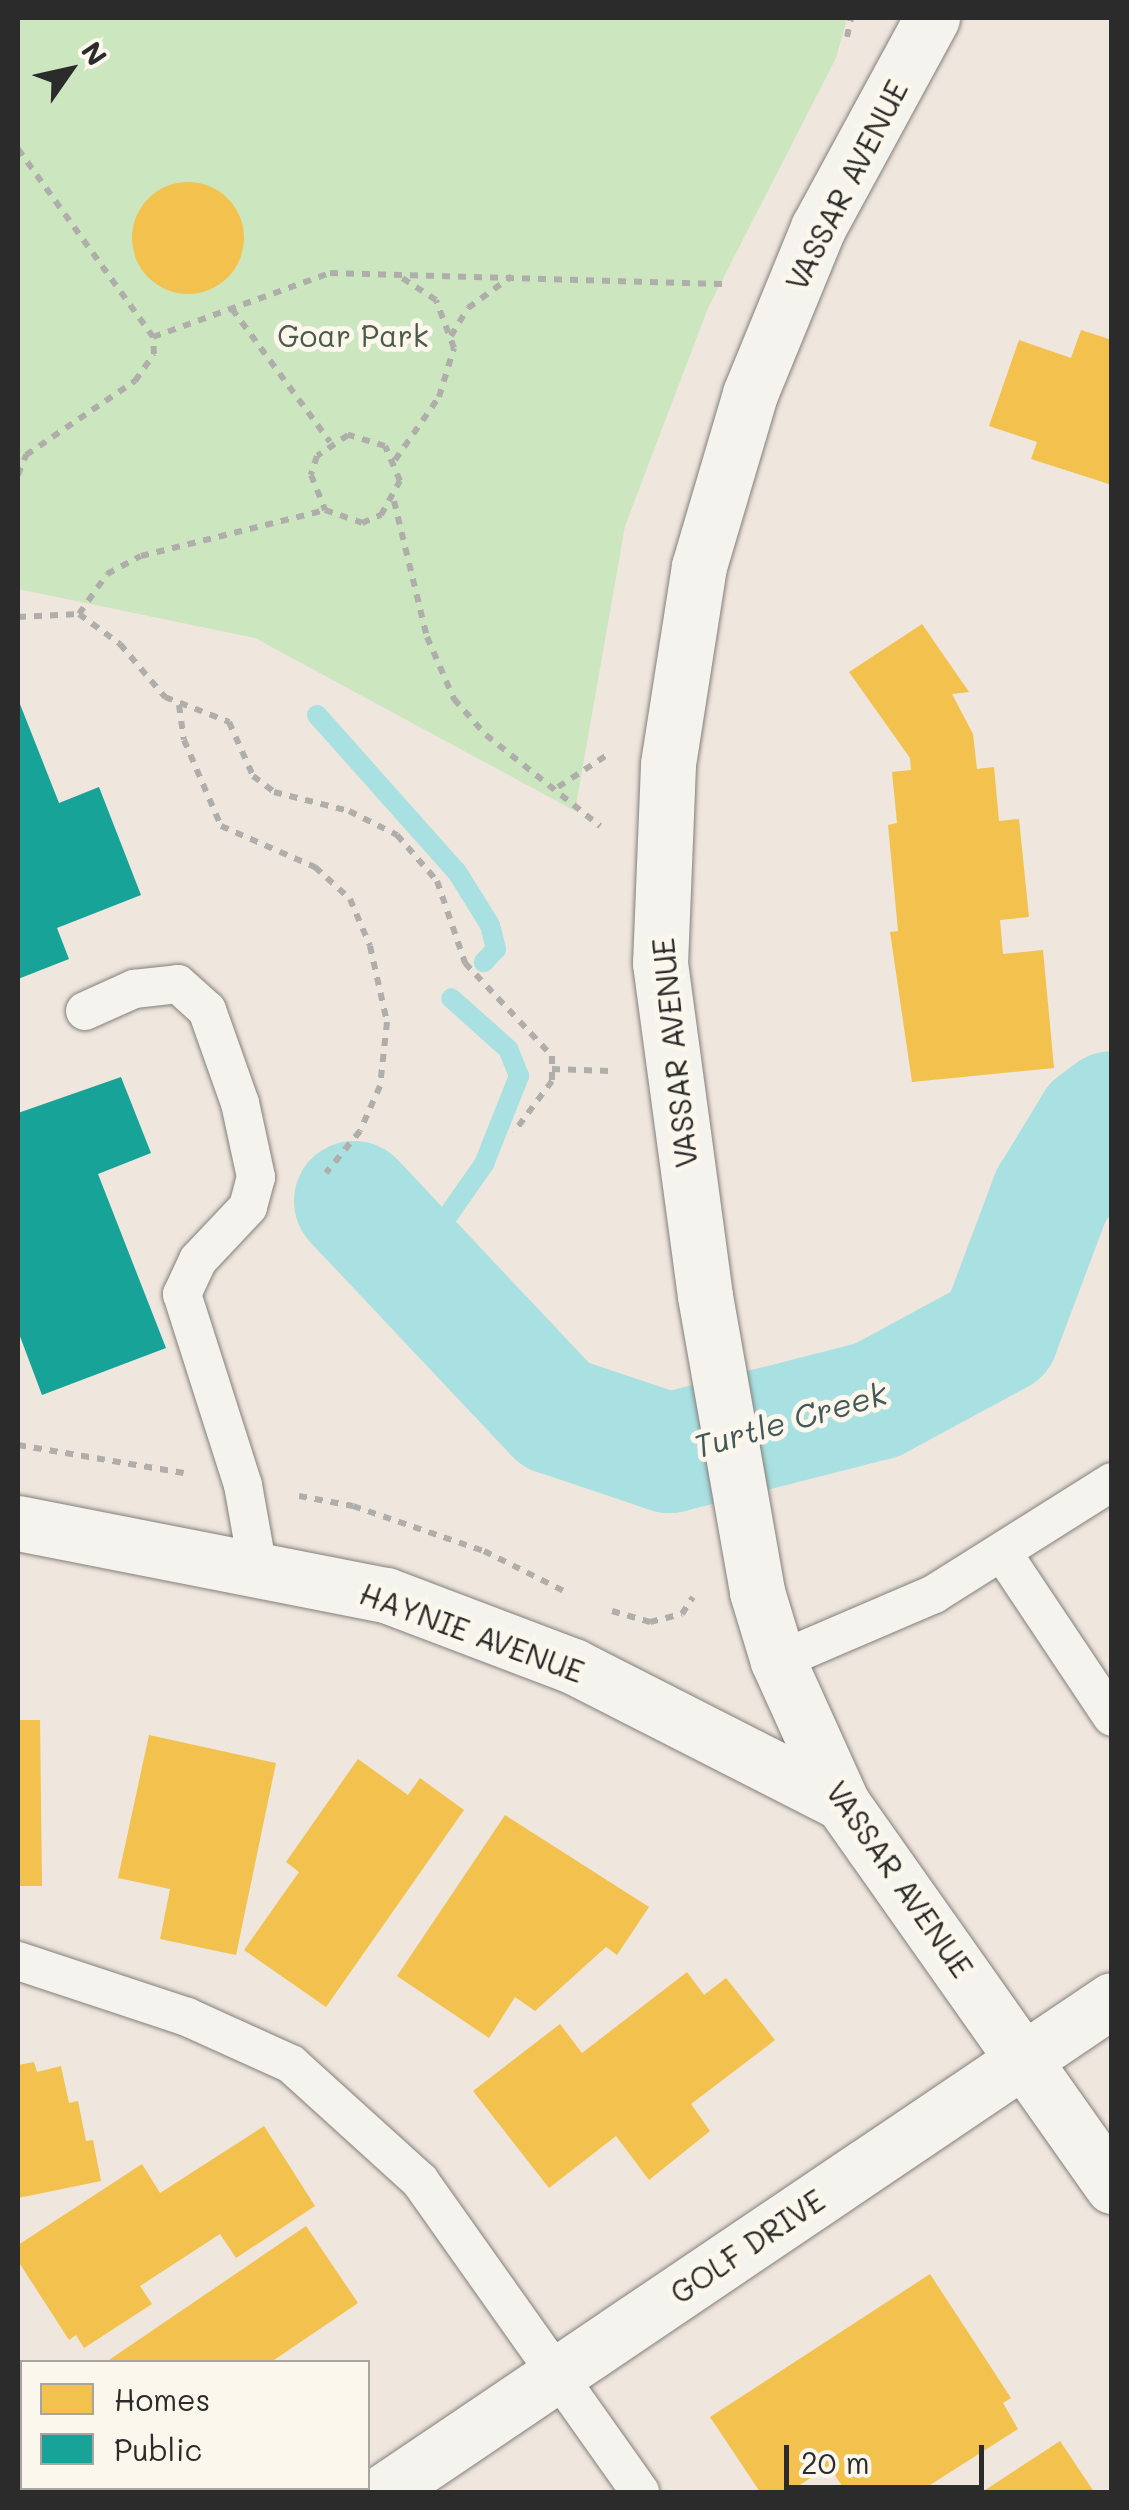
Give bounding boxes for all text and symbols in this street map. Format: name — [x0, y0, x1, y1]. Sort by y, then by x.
north arrow — [20, 20, 120, 120]
text: N — [74, 34, 116, 72]
street label: VASSAR AVENUE — [778, 74, 914, 296]
park label: Goar Park — [277, 317, 429, 353]
street label: VASSAR AVENUE — [644, 936, 704, 1170]
water label: Turtle Creek — [689, 1373, 891, 1465]
street label: HAYNIE AVENUE — [355, 1575, 589, 1689]
street label: VASSAR AVENUE — [819, 1774, 981, 1984]
street label: GOLF DRIVE — [663, 2181, 831, 2311]
legend — [20, 2360, 370, 2490]
text: Homes — [114, 2379, 210, 2419]
scale bar — [789, 2425, 989, 2487]
text: Public — [114, 2429, 202, 2469]
text: 20 m — [801, 2442, 870, 2482]

